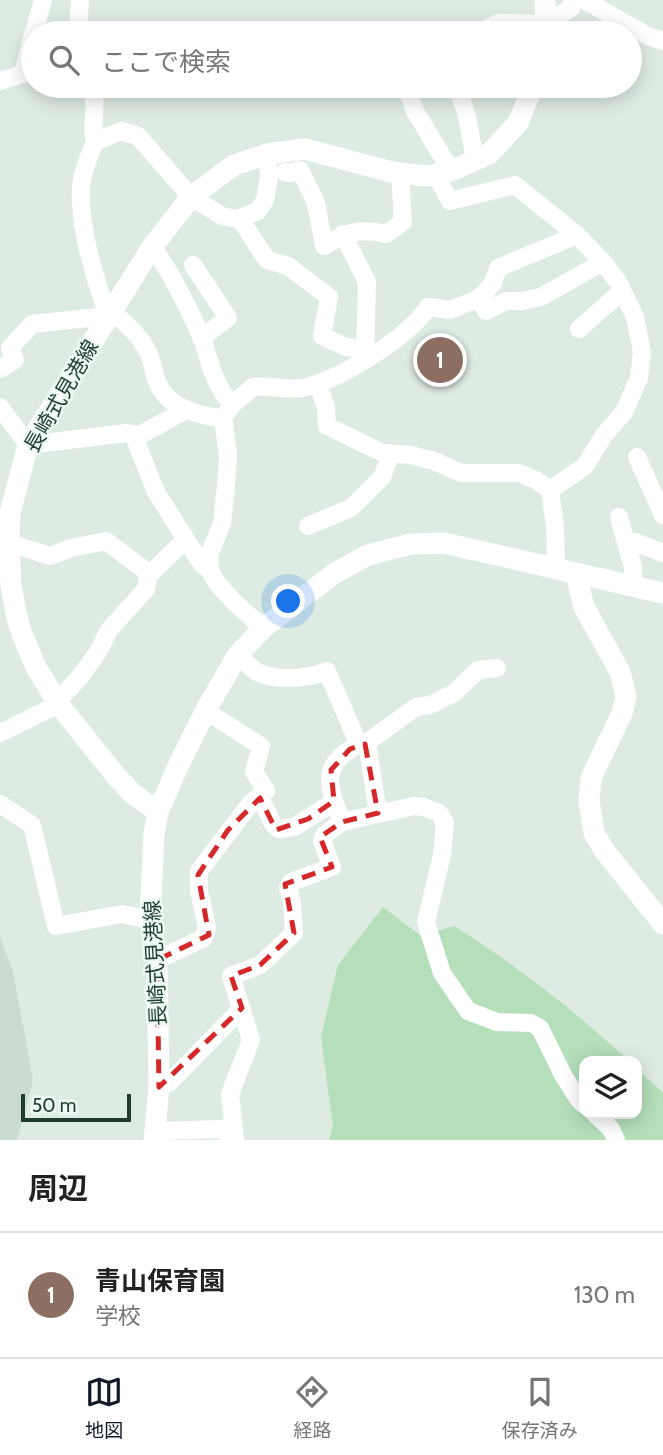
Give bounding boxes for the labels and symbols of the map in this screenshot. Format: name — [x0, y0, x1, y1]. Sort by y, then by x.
pin: 1 — [417, 334, 463, 386]
street label: 長崎式見港線 — [19, 335, 103, 457]
your location — [271, 584, 305, 618]
street label: 長崎式見港線 — [139, 899, 171, 1027]
scale bar — [21, 1091, 131, 1123]

